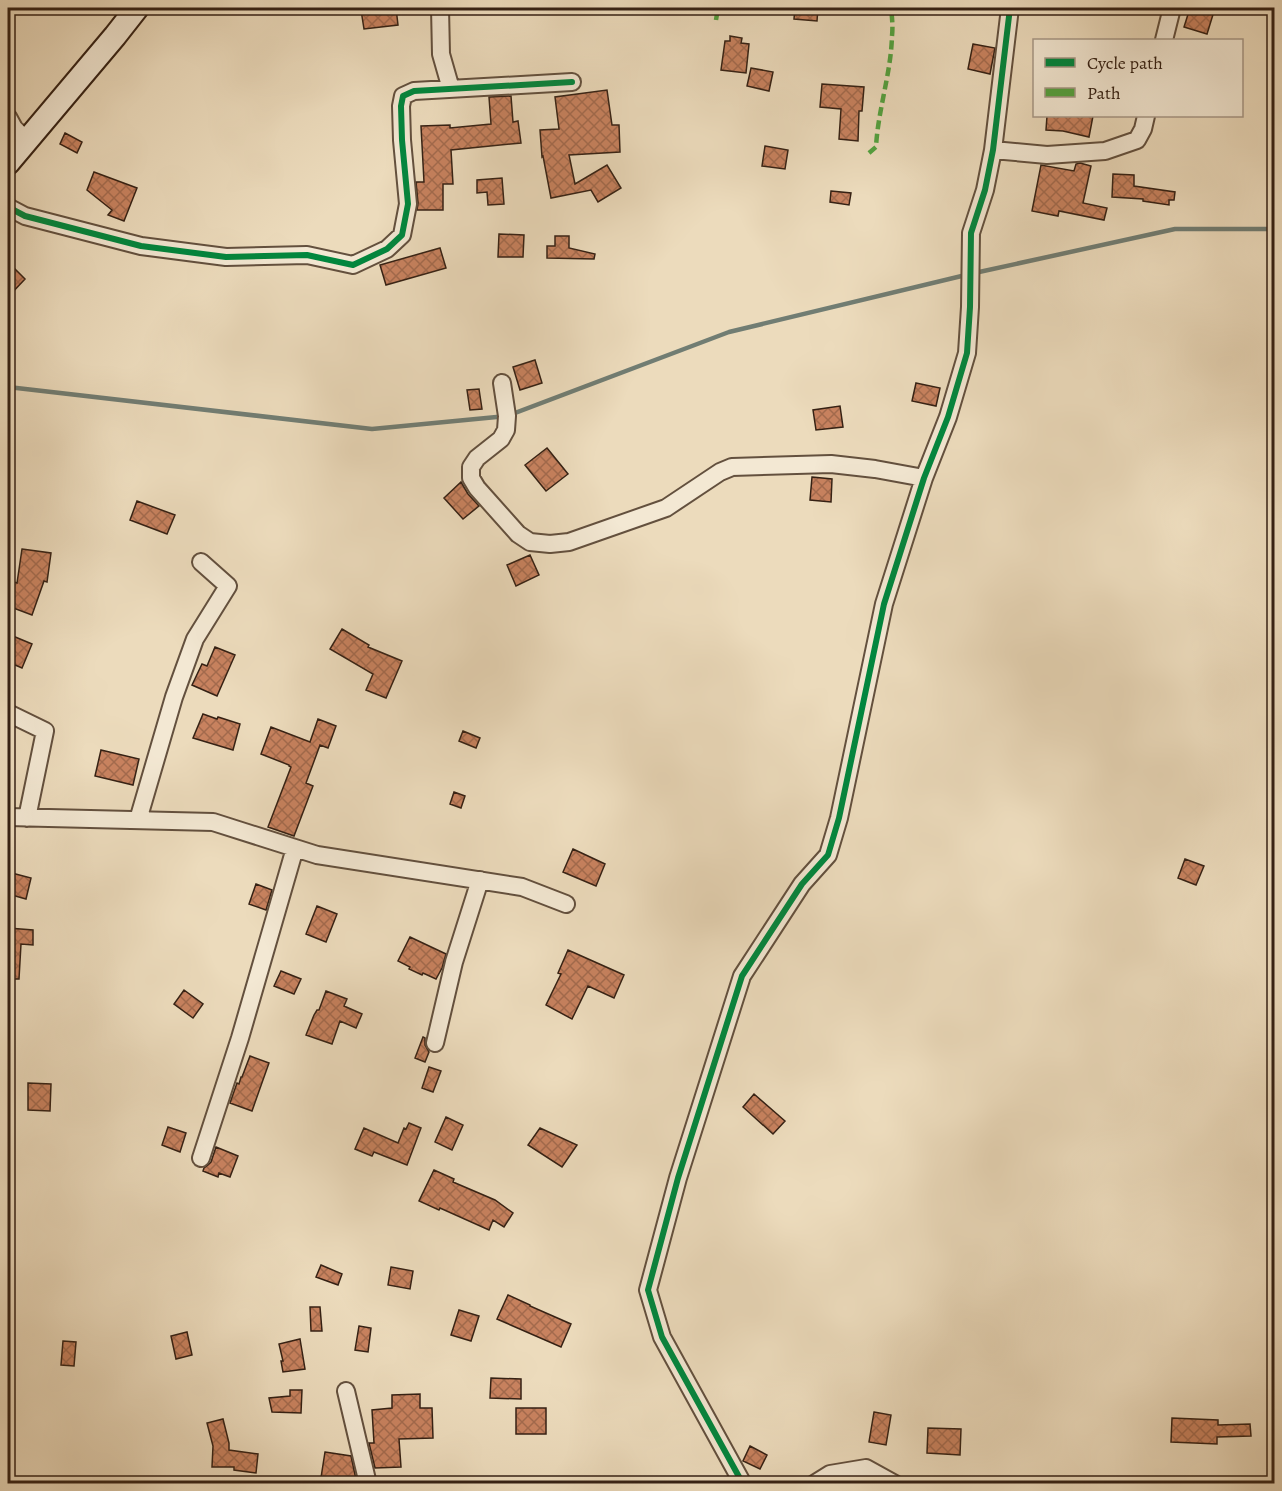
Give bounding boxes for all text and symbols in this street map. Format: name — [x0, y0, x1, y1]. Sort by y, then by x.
legend — [1033, 39, 1243, 117]
text: Cycle path — [1087, 51, 1163, 75]
text: Path — [1087, 81, 1121, 105]

